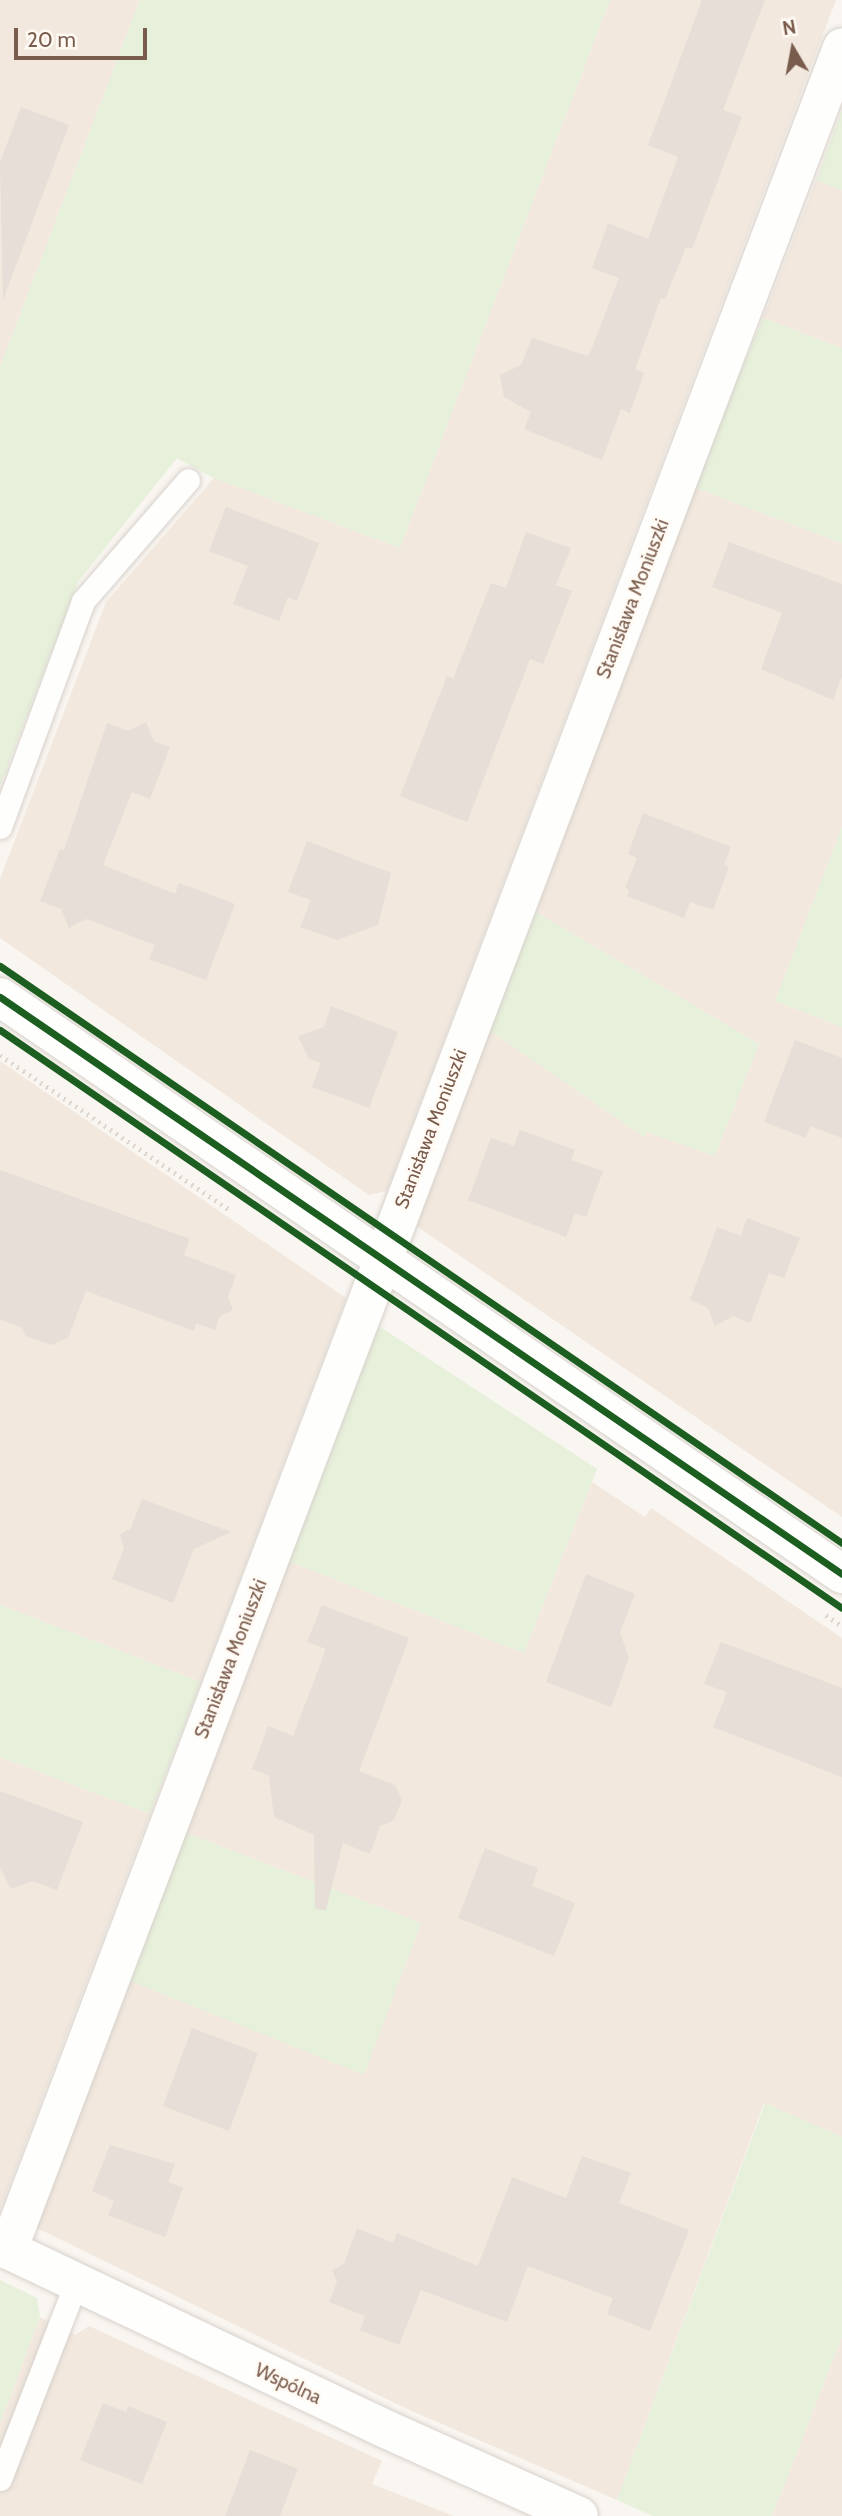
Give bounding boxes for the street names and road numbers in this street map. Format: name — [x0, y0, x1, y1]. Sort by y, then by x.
street label: Stanisława Moniuszki — [592, 516, 674, 682]
street label: Stanisława Moniuszki — [390, 1046, 472, 1212]
street label: Stanisława Moniuszki — [190, 1576, 272, 1742]
street label: Wspólna — [251, 2359, 325, 2409]

